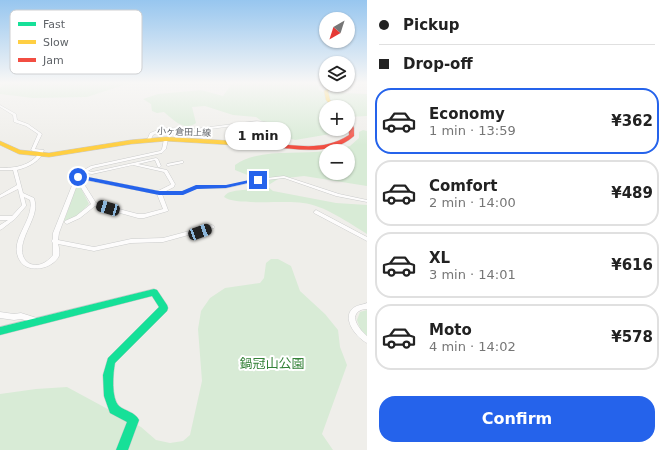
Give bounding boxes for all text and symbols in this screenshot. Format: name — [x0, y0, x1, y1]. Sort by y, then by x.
legend — [10, 10, 142, 74]
north arrow — [319, 12, 355, 48]
map controls — [319, 12, 355, 180]
text: Pickup — [403, 16, 459, 34]
text: Fast — [43, 18, 66, 31]
text: Slow — [43, 36, 69, 49]
text: Jam — [42, 54, 64, 67]
text: Drop-off — [403, 55, 473, 73]
button: layers — [319, 56, 355, 92]
button: + — [319, 100, 355, 136]
icon: car — [381, 103, 417, 139]
text: Economy — [429, 105, 505, 123]
text: ¥362 — [611, 112, 653, 130]
callout: 1 min — [225, 122, 291, 150]
text: 1 min · 13:59 — [429, 123, 516, 138]
street label: 小ヶ倉田上線 — [157, 126, 212, 138]
text: 1 min — [238, 128, 278, 143]
button: − — [319, 144, 355, 180]
route start — [69, 168, 87, 186]
route end — [249, 171, 267, 189]
icon: car — [381, 175, 417, 211]
text: Comfort — [429, 177, 497, 195]
text: ¥489 — [611, 184, 653, 202]
text: 2 min · 14:00 — [429, 195, 516, 210]
car — [95, 199, 121, 217]
car — [187, 222, 213, 242]
icon: car — [381, 247, 417, 283]
text: XL — [429, 249, 450, 267]
text: ¥616 — [611, 256, 653, 274]
text: 3 min · 14:01 — [429, 267, 516, 282]
icon: car — [381, 319, 417, 355]
text: Moto — [429, 321, 472, 339]
text: ¥578 — [611, 328, 653, 346]
text: 4 min · 14:02 — [429, 339, 516, 354]
park label: 鍋冠山公園 — [239, 356, 305, 371]
button: Confirm — [379, 396, 655, 442]

